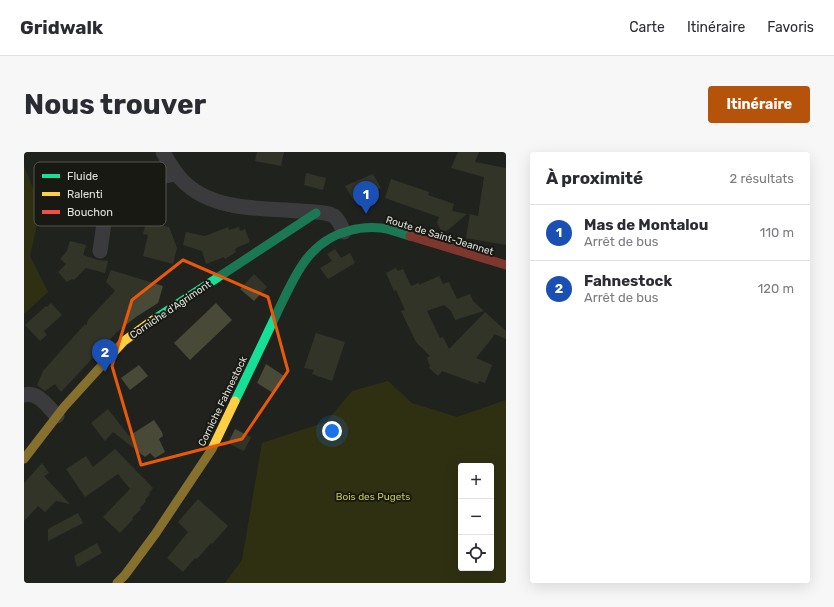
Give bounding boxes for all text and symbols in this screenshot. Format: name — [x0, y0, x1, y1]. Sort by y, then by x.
text: Gridwalk — [20, 16, 103, 39]
text: Carte — [629, 19, 665, 36]
text: Itinéraire — [687, 19, 745, 36]
text: Favoris — [767, 19, 814, 36]
button: Itinéraire — [708, 86, 810, 123]
text: Nous trouver — [24, 88, 206, 121]
legend — [34, 162, 166, 226]
text: À proximité — [546, 168, 643, 188]
text: Fluide — [67, 170, 98, 183]
text: 2 résultats — [730, 171, 794, 186]
pin: 1 — [353, 181, 379, 214]
text: Ralenti — [67, 188, 103, 201]
text: Bouchon — [67, 206, 113, 219]
street label: Route de Saint-Jeannet — [384, 214, 495, 258]
text: Mas de Montalou — [584, 216, 708, 234]
text: 1 — [556, 225, 562, 240]
text: 110 m — [760, 225, 794, 240]
text: Arrêt de bus — [584, 234, 658, 249]
text: Fahnestock — [584, 272, 672, 290]
street label: Corniche d'Agrimont — [128, 278, 213, 341]
text: 2 — [555, 281, 563, 296]
text: 120 m — [758, 281, 794, 296]
text: Arrêt de bus — [584, 290, 658, 305]
pin: 2 — [92, 339, 118, 372]
street label: Corniche Fahnestock — [196, 354, 250, 448]
your location — [322, 421, 342, 441]
map controls — [458, 463, 494, 571]
button: + — [458, 463, 494, 499]
park label: Bois des Pugets — [336, 491, 410, 503]
button: − — [458, 499, 494, 535]
button: locate — [458, 535, 494, 571]

